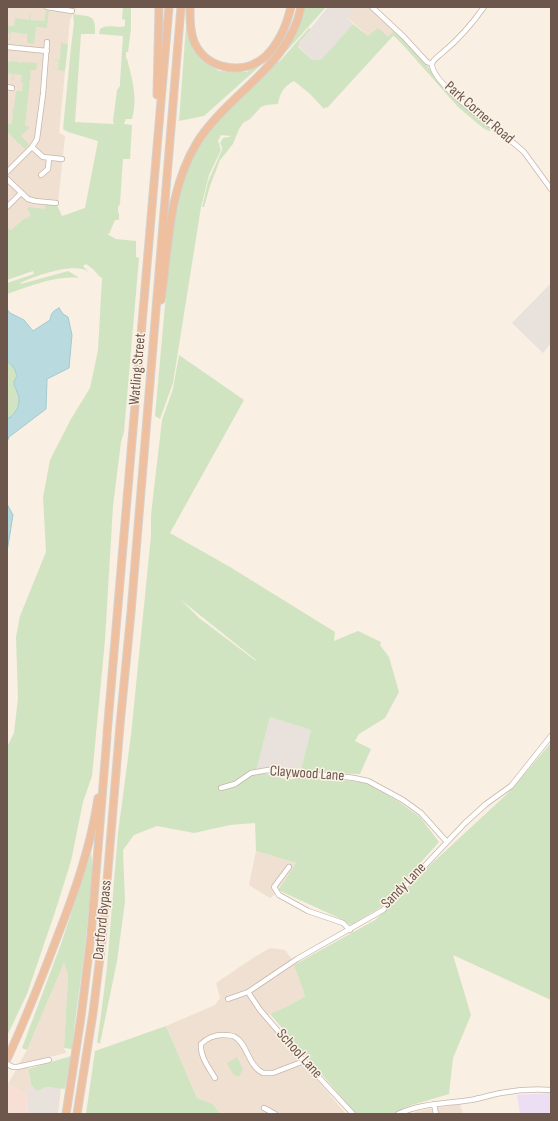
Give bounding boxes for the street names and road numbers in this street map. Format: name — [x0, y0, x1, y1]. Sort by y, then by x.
street label: Park Corner Road — [441, 78, 517, 148]
street label: Watling Street — [126, 332, 150, 406]
street label: Claywood Lane — [269, 762, 345, 786]
street label: Sandy Lane — [378, 859, 430, 913]
street label: Dartford Bypass — [90, 879, 116, 961]
street label: School Lane — [272, 1026, 326, 1082]

